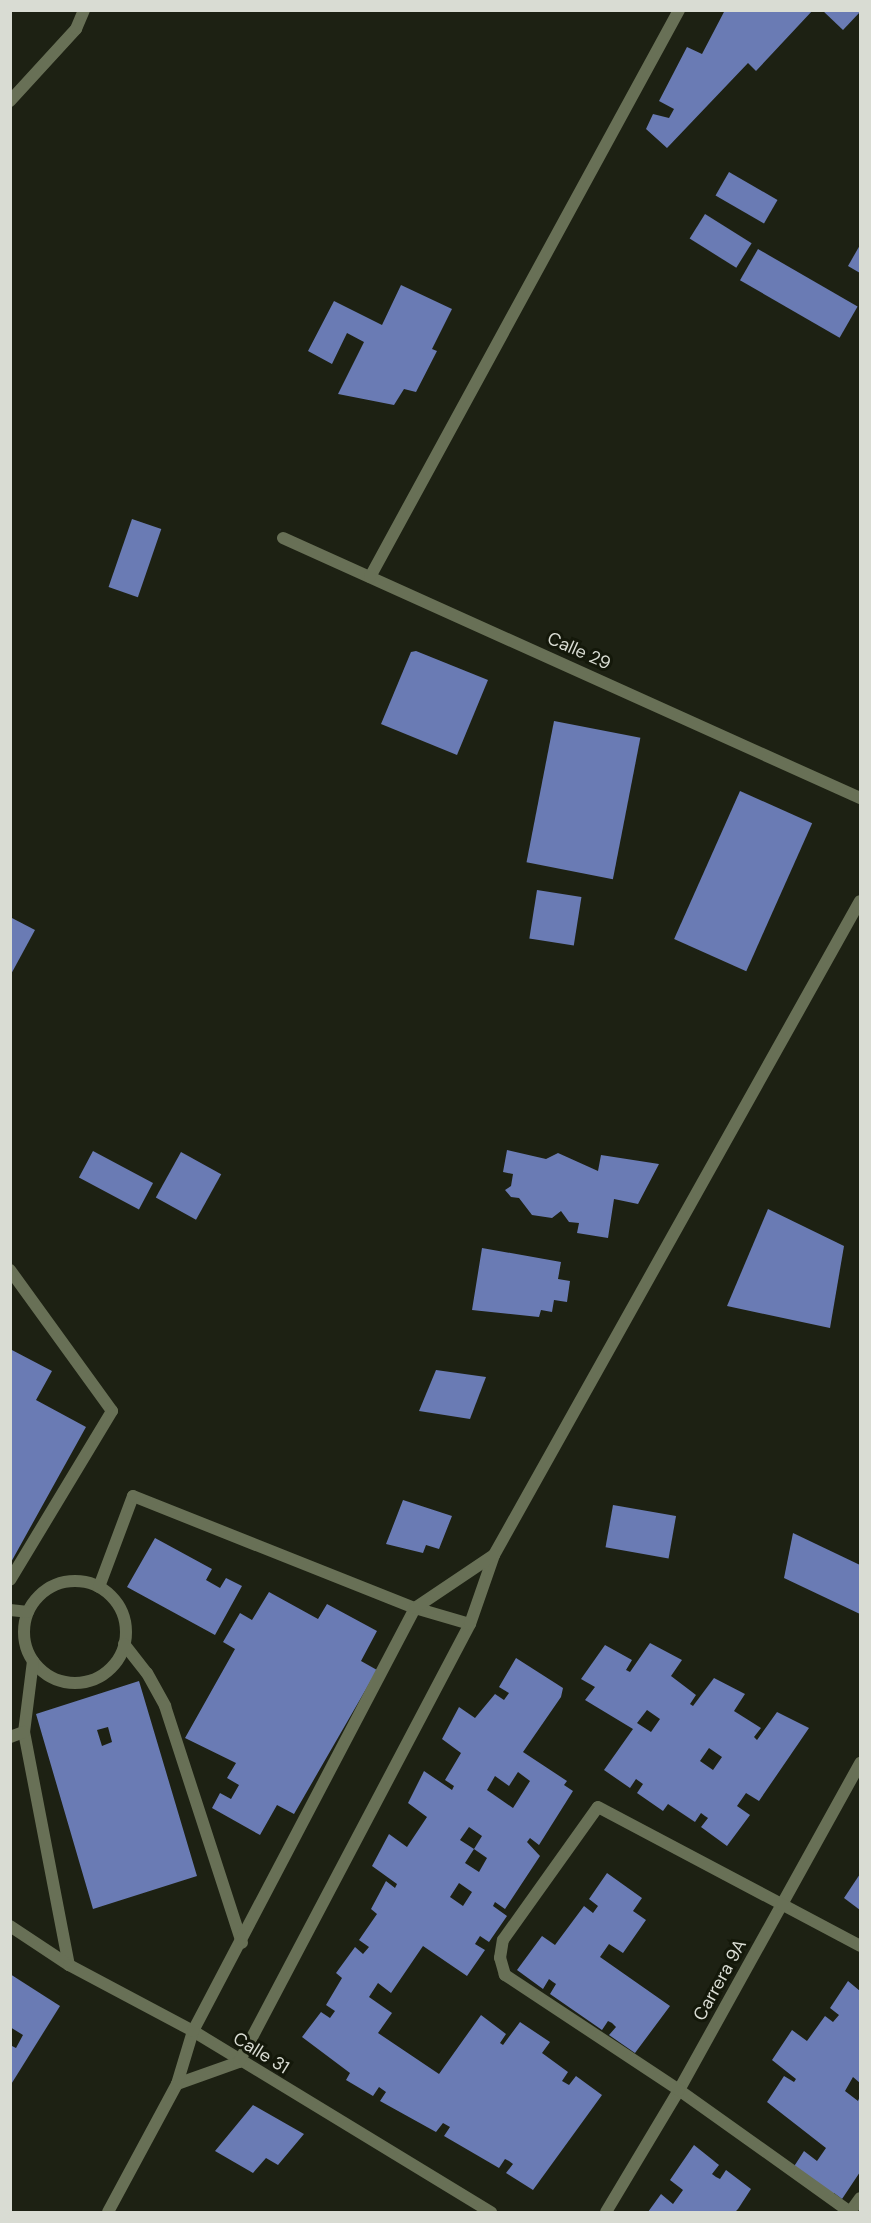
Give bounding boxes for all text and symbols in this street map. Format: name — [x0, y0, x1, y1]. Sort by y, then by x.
street label: Calle 29 — [544, 627, 614, 675]
street label: Carrera 9A — [689, 1936, 751, 2024]
street label: Calle 31 — [229, 2027, 293, 2079]

